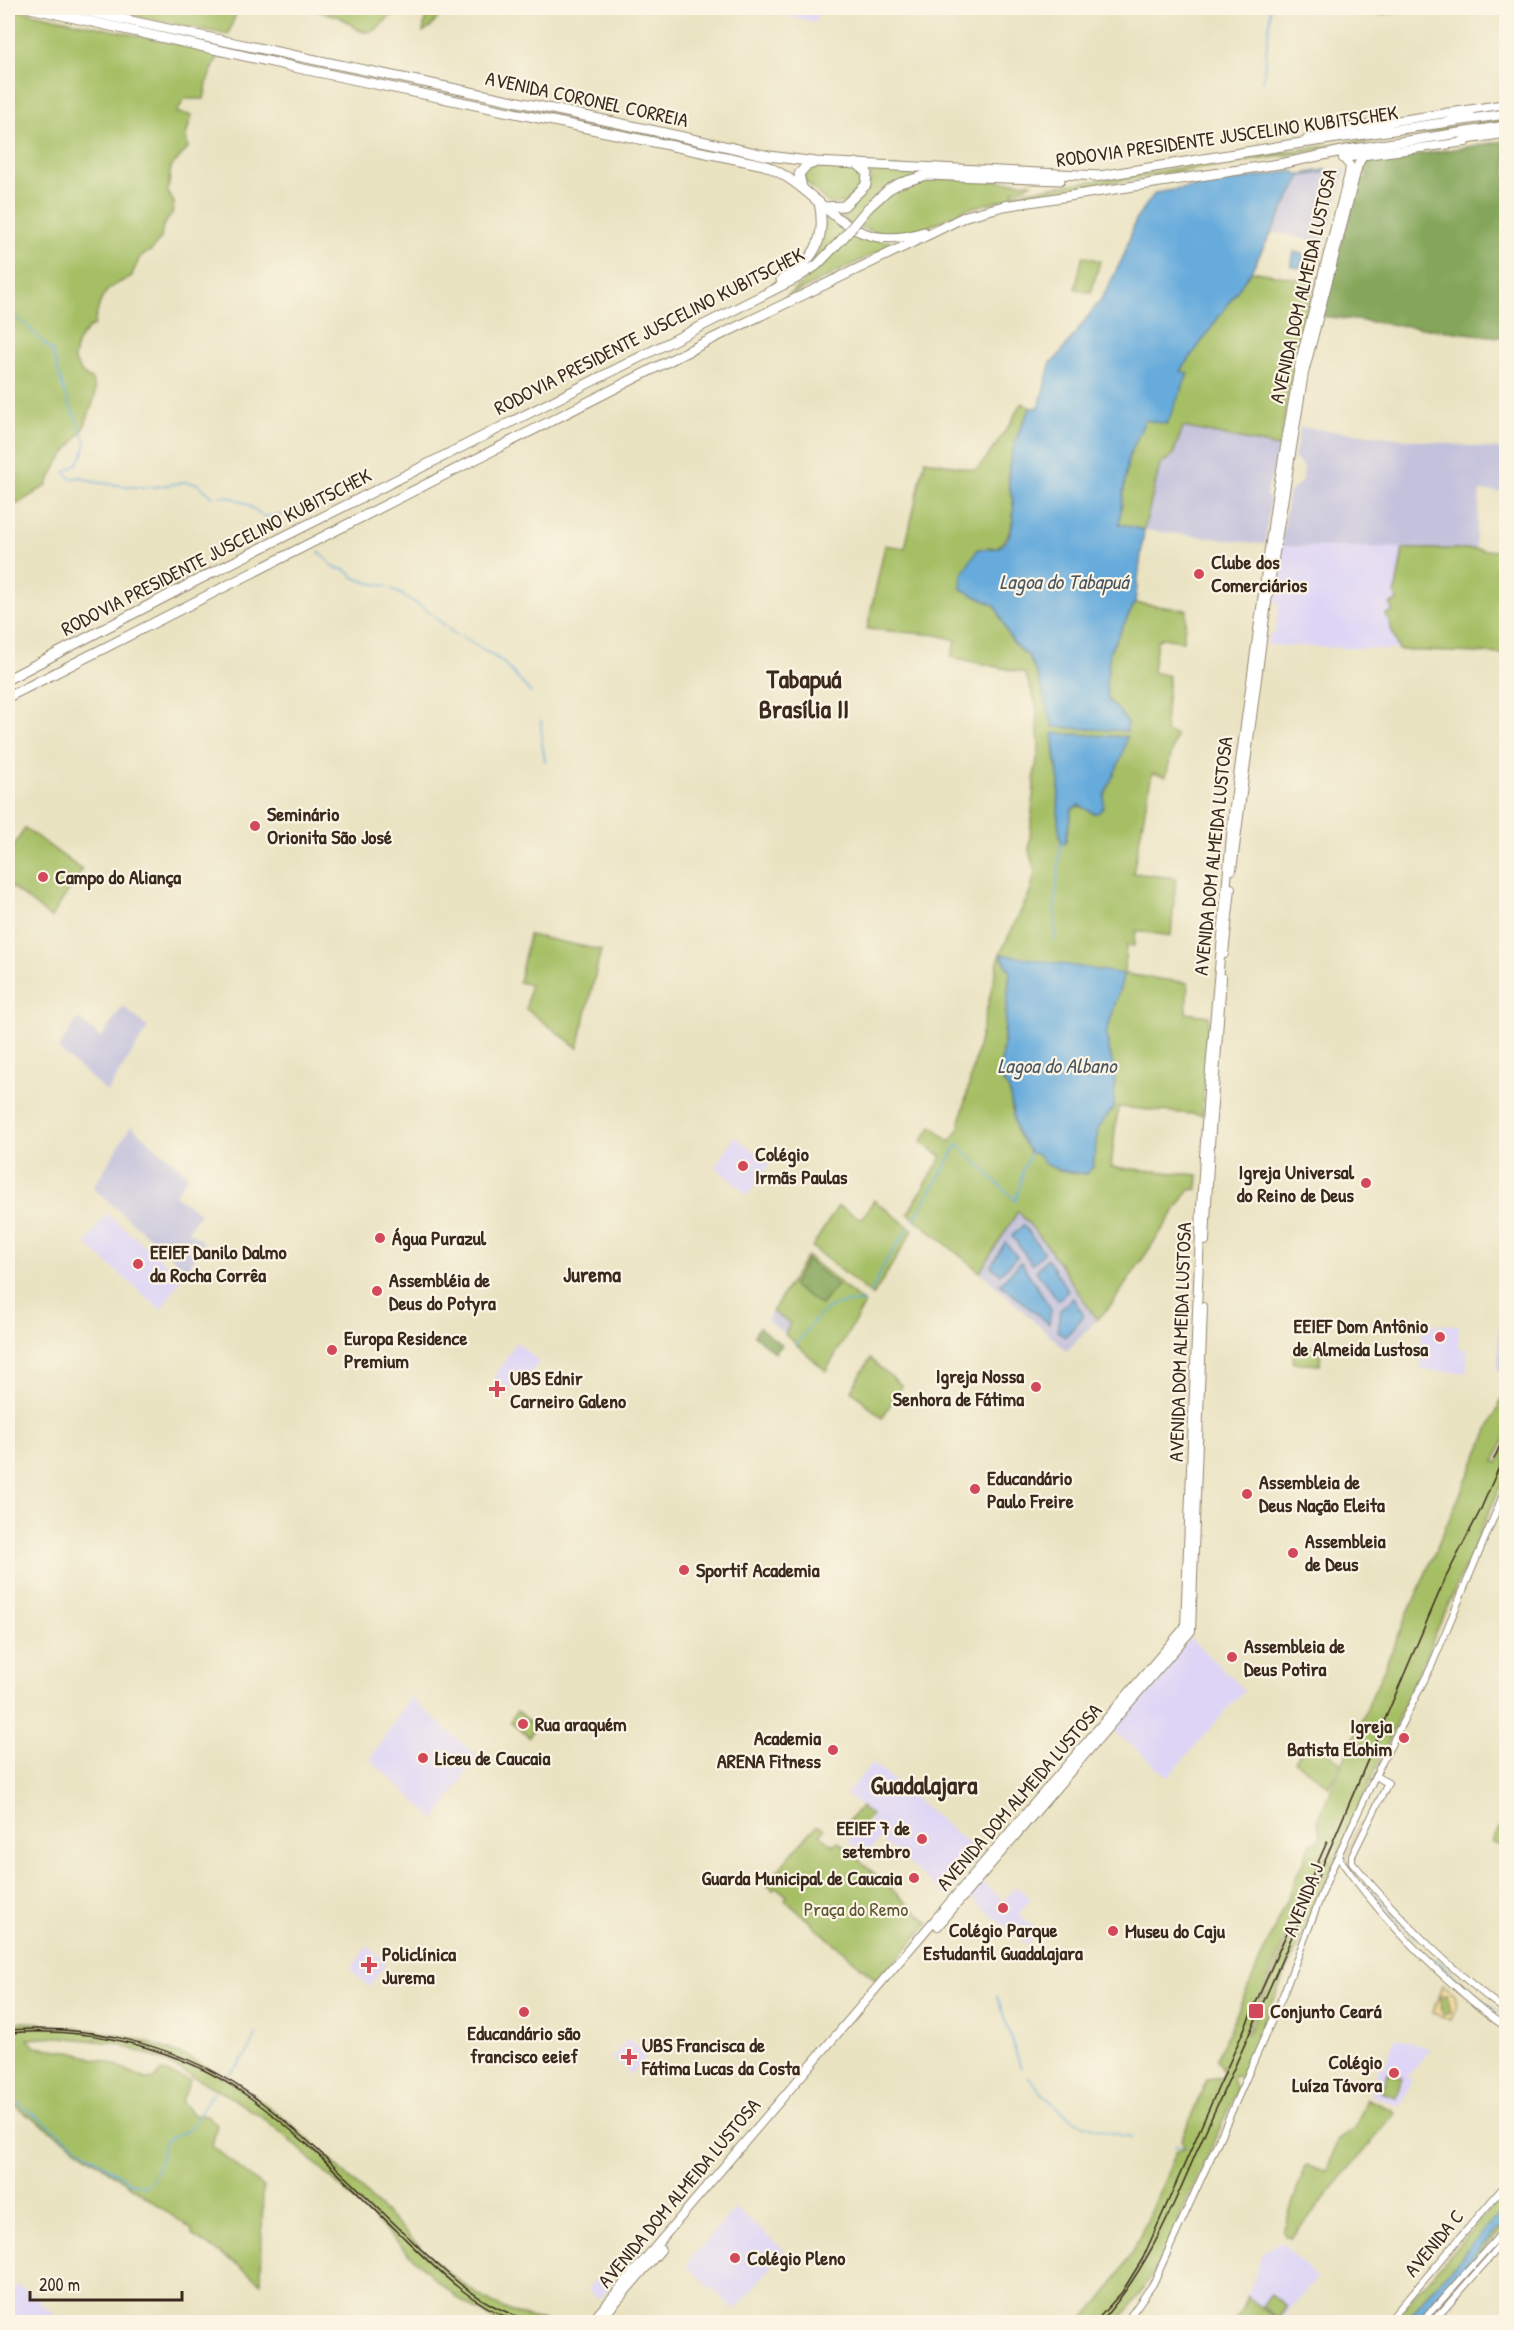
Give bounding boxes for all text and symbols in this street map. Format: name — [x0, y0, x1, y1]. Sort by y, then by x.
street label: AVENIDA CORONEL CORREIA — [483, 64, 691, 133]
street label: RODOVIA PRESIDENTE JUSCELINO KUBITSCHEK — [1054, 98, 1400, 173]
street label: AVENIDA DOM ALMEIDA LUSTOSA — [1262, 166, 1343, 406]
street label: RODOVIA PRESIDENTE JUSCELINO KUBITSCHEK — [489, 240, 809, 421]
street label: RODOVIA PRESIDENTE JUSCELINO KUBITSCHEK — [56, 461, 376, 642]
place label: Clube dos Comerciários — [1211, 548, 1308, 598]
water label: Lagoa do Tabapuá — [1000, 567, 1131, 596]
marker: Clube dos Comerciários — [1192, 567, 1206, 581]
district label: Tabapuá Brasília II — [759, 661, 849, 726]
street label: AVENIDA DOM ALMEIDA LUSTOSA — [1187, 735, 1238, 977]
place label: Seminário Orionita São José — [267, 800, 392, 850]
marker: Seminário Orionita São José — [248, 819, 262, 833]
place label: Campo do Aliança — [55, 863, 181, 891]
marker: Campo do Aliança — [36, 870, 50, 884]
water label: Lagoa do Albano — [997, 1051, 1118, 1080]
place label: Colégio Irmãs Paulas — [755, 1140, 848, 1190]
place label: Igreja Universal do Reino de Deus — [1237, 1158, 1355, 1208]
marker: Colégio Irmãs Paulas — [736, 1159, 750, 1173]
marker: Igreja Universal do Reino de Deus — [1359, 1176, 1373, 1190]
street label: AVENIDA DOM ALMEIDA LUSTOSA — [1162, 1221, 1197, 1462]
place label: Água Purazul — [392, 1224, 487, 1252]
marker: Água Purazul — [373, 1231, 387, 1245]
place label: EEIEF Danilo Dalmo da Rocha Corrêa — [150, 1238, 286, 1288]
marker: EEIEF Danilo Dalmo da Rocha Corrêa — [131, 1257, 145, 1271]
district label: Jurema — [563, 1259, 621, 1289]
place label: Assembléia de Deus do Potyra — [389, 1266, 496, 1317]
marker: Assembléia de Deus do Potyra — [370, 1284, 384, 1298]
place label: EEIEF Dom Antônio de Almeida Lustosa — [1293, 1312, 1428, 1362]
place label: Europa Residence Premium — [344, 1324, 467, 1374]
marker: EEIEF Dom Antônio de Almeida Lustosa — [1433, 1330, 1447, 1344]
marker: Europa Residence Premium — [325, 1343, 339, 1357]
place label: Igreja Nossa Senhora de Fátima — [893, 1362, 1024, 1412]
place label: UBS Ednir Carneiro Galeno — [510, 1364, 626, 1414]
marker: UBS Ednir Carneiro Galeno — [488, 1380, 506, 1398]
marker: Igreja Nossa Senhora de Fátima — [1029, 1380, 1043, 1394]
place label: Educandário Paulo Freire — [987, 1464, 1074, 1514]
place label: Assembleia de Deus Nação Eleita — [1259, 1468, 1385, 1518]
marker: Educandário Paulo Freire — [968, 1482, 982, 1496]
marker: Assembleia de Deus Nação Eleita — [1240, 1487, 1254, 1501]
place label: Assembleia de Deus — [1305, 1527, 1386, 1577]
marker: Assembleia de Deus — [1286, 1546, 1300, 1560]
place label: Sportif Academia — [696, 1556, 820, 1584]
marker: Sportif Academia — [677, 1563, 691, 1577]
place label: Assembleia de Deus Potira — [1244, 1632, 1345, 1682]
marker: Assembleia de Deus Potira — [1225, 1650, 1239, 1664]
street label: AVENIDA DOM ALMEIDA LUSTOSA — [930, 1697, 1108, 1896]
place label: Rua araquém — [535, 1710, 627, 1738]
place label: Igreja Batista Elohim — [1287, 1712, 1392, 1762]
marker: Rua araquém — [516, 1717, 530, 1731]
place label: Academia ARENA Fitness — [717, 1724, 821, 1774]
marker: Igreja Batista Elohim — [1397, 1731, 1411, 1745]
marker: Academia ARENA Fitness — [826, 1743, 840, 1757]
place label: Liceu de Caucaia — [435, 1744, 550, 1771]
marker: Liceu de Caucaia — [416, 1751, 430, 1765]
district label: Guadalajara — [870, 1767, 978, 1802]
place label: EEIEF 7 de setembro — [836, 1814, 910, 1864]
marker: EEIEF 7 de setembro — [915, 1832, 929, 1846]
street label: AVENIDA J — [1276, 1859, 1329, 1940]
place label: Guarda Municipal de Caucaia — [702, 1864, 902, 1892]
marker: Guarda Municipal de Caucaia — [907, 1871, 921, 1885]
park label: Praça do Remo — [804, 1895, 908, 1922]
marker: Colégio Parque Estudantil Guadalajara — [996, 1901, 1010, 1915]
place label: Colégio Parque Estudantil Guadalajara — [923, 1916, 1083, 1966]
place label: Museu do Caju — [1125, 1917, 1226, 1944]
marker: Museu do Caju — [1106, 1924, 1120, 1938]
place label: Policlínica Jurema — [382, 1940, 456, 1990]
marker: Policlínica Jurema — [360, 1956, 378, 1974]
place label: Conjunto Ceará — [1270, 1997, 1382, 2024]
marker: Conjunto Ceará — [1247, 2002, 1265, 2020]
marker: Educandário são francisco eeief — [517, 2005, 531, 2019]
place label: Educandário são francisco eeief — [467, 2019, 581, 2069]
place label: UBS Francisca de Fátima Lucas da Costa — [641, 2031, 800, 2081]
marker: UBS Francisca de Fátima Lucas da Costa — [620, 2048, 638, 2066]
place label: Colégio Luíza Távora — [1292, 2048, 1382, 2098]
marker: Colégio Luíza Távora — [1387, 2066, 1401, 2080]
street label: AVENIDA DOM ALMEIDA LUSTOSA — [591, 2092, 766, 2293]
street label: AVENIDA C — [1398, 2203, 1470, 2282]
place label: Colégio Pleno — [747, 2244, 845, 2272]
marker: Colégio Pleno — [728, 2251, 742, 2265]
scale bar — [30, 2264, 182, 2302]
text: 200 m — [39, 2272, 80, 2297]

